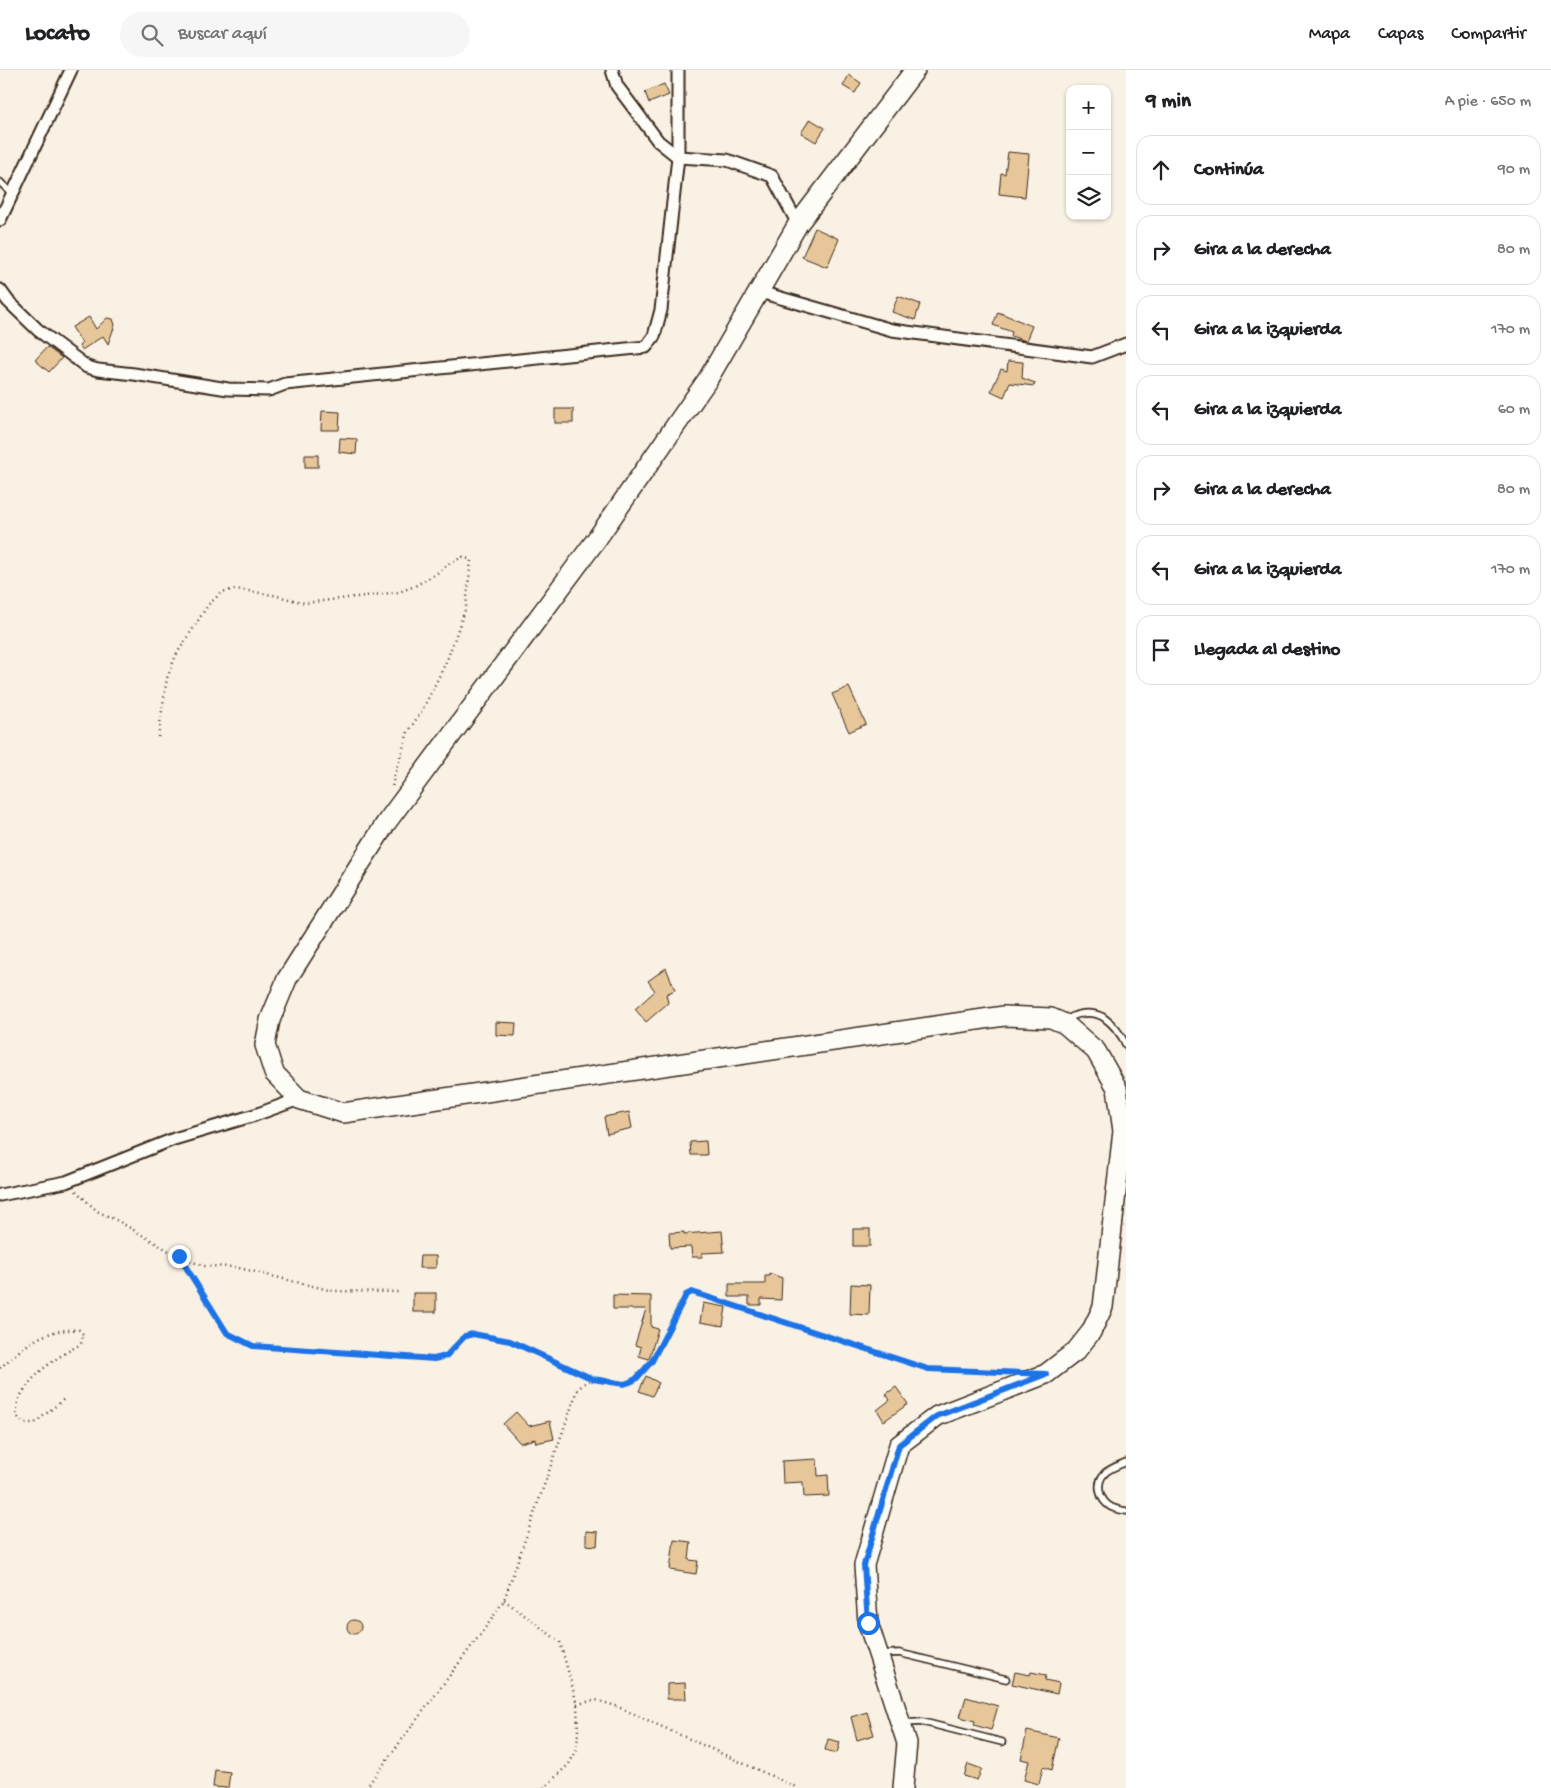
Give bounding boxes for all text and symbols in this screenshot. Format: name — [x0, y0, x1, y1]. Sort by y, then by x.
search box — [120, 12, 470, 57]
text: Locato — [25, 20, 90, 49]
icon: search — [138, 21, 166, 49]
text: Buscar aquí — [178, 23, 267, 46]
text: Mapa — [1309, 24, 1350, 45]
text: Capas — [1378, 24, 1423, 45]
text: Compartir — [1451, 24, 1526, 45]
map controls — [1066, 85, 1111, 220]
button: + — [1066, 85, 1111, 130]
text: 9 min — [1146, 90, 1191, 115]
text: A pie · 650 m — [1445, 93, 1531, 112]
button: − — [1066, 130, 1111, 175]
icon: ahead — [1147, 156, 1175, 184]
text: Continúa — [1194, 159, 1264, 182]
text: 90 m — [1498, 161, 1530, 180]
button: layers — [1066, 175, 1111, 220]
icon: right — [1147, 236, 1175, 264]
text: Gira a la derecha — [1194, 239, 1331, 262]
text: 80 m — [1497, 241, 1530, 260]
icon: left — [1147, 316, 1175, 344]
text: Gira a la izquierda — [1194, 319, 1341, 342]
text: 170 m — [1491, 321, 1530, 340]
icon: left — [1147, 396, 1175, 424]
text: Gira a la izquierda — [1194, 399, 1341, 422]
text: 60 m — [1498, 401, 1530, 420]
icon: right — [1147, 476, 1175, 504]
text: Gira a la derecha — [1194, 479, 1331, 502]
text: 80 m — [1497, 481, 1530, 500]
icon: left — [1147, 556, 1175, 584]
text: Gira a la izquierda — [1194, 559, 1341, 582]
text: 170 m — [1491, 561, 1530, 580]
icon: arrive — [1147, 636, 1175, 664]
text: Llegada al destino — [1194, 639, 1340, 662]
route end — [168, 1245, 191, 1268]
route start — [857, 1612, 880, 1635]

